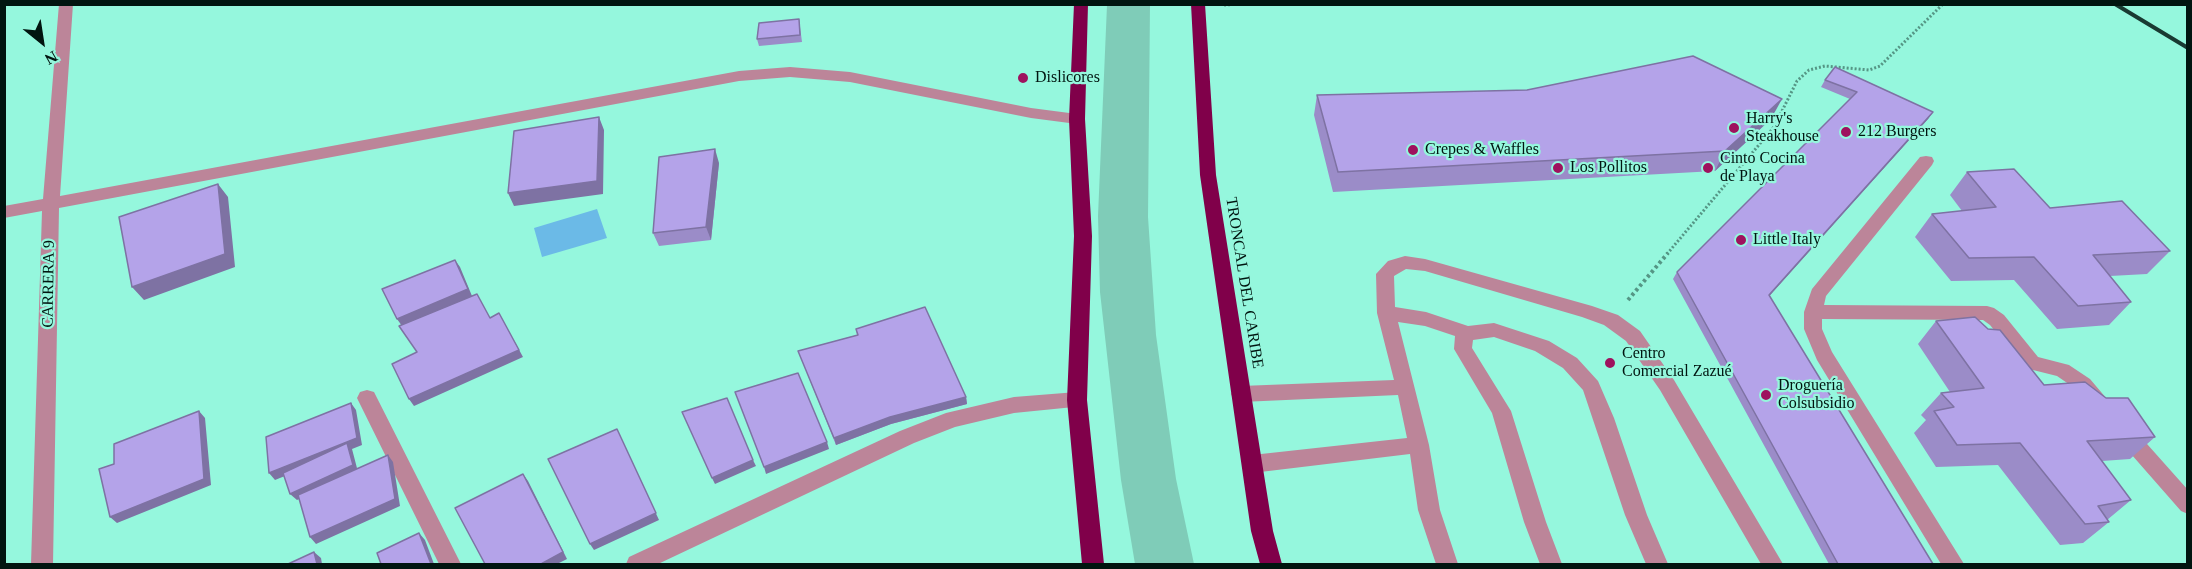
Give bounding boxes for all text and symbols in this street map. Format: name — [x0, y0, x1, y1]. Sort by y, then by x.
north arrow — [12, 12, 72, 72]
text: N — [42, 48, 61, 68]
place label: Dislicores — [1035, 68, 1100, 88]
marker: Dislicores — [1016, 71, 1030, 85]
place label: Harry's Steakhouse — [1746, 109, 1819, 147]
marker: Harry's Steakhouse — [1727, 121, 1741, 135]
place label: 212 Burgers — [1858, 122, 1936, 142]
marker: 212 Burgers — [1839, 125, 1853, 139]
place label: Crepes & Waffles — [1425, 140, 1539, 160]
marker: Crepes & Waffles — [1406, 143, 1420, 157]
place label: Cinto Cocina de Playa — [1720, 149, 1805, 187]
place label: Los Pollitos — [1570, 158, 1647, 178]
marker: Los Pollitos — [1551, 161, 1565, 175]
marker: Cinto Cocina de Playa — [1701, 161, 1715, 175]
street label: TRONCAL DEL CARIBE — [1221, 196, 1267, 370]
place label: Little Italy — [1753, 230, 1821, 250]
marker: Little Italy — [1734, 233, 1748, 247]
street label: CARRERA 9 — [39, 240, 59, 328]
place label: Centro Comercial Zazué — [1622, 344, 1732, 382]
marker: Centro Comercial Zazué — [1603, 356, 1617, 370]
place label: Droguería Colsubsidio — [1778, 376, 1854, 414]
marker: Droguería Colsubsidio — [1759, 388, 1773, 402]

